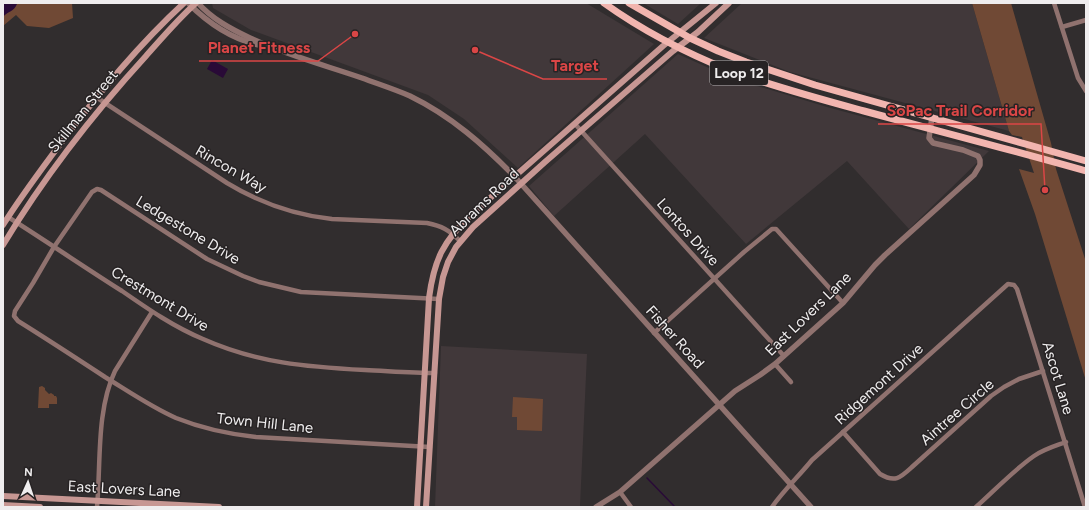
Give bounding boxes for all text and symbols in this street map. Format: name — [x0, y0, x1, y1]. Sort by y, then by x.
callout: Planet Fitness — [199, 33, 318, 61]
text: Planet Fitness — [208, 38, 311, 57]
callout: Target — [543, 51, 607, 79]
text: Target — [551, 56, 599, 75]
road number: Loop 12 — [710, 61, 768, 85]
street label: Skillman Street — [44, 66, 122, 156]
callout: SoPac Trail Corridor — [878, 96, 1041, 124]
text: SoPac Trail Corridor — [887, 101, 1033, 120]
street label: Rincon Way — [192, 141, 270, 197]
street label: Abrams Road — [446, 164, 522, 240]
street label: Ledgestone Drive — [133, 192, 243, 268]
street label: Lontos Drive — [653, 195, 723, 269]
street label: Crestmont Drive — [108, 263, 212, 335]
street label: East Lovers Lane — [761, 268, 855, 360]
street label: Fisher Road — [642, 302, 708, 372]
street label: Ascot Lane — [1038, 339, 1078, 417]
street label: Ridgemont Drive — [831, 340, 927, 428]
street label: Aintree Circle — [916, 375, 998, 449]
street label: Town Hill Lane — [216, 409, 314, 437]
north arrow — [8, 462, 48, 502]
text: N — [24, 466, 33, 479]
street label: East Lovers Lane — [67, 477, 181, 501]

